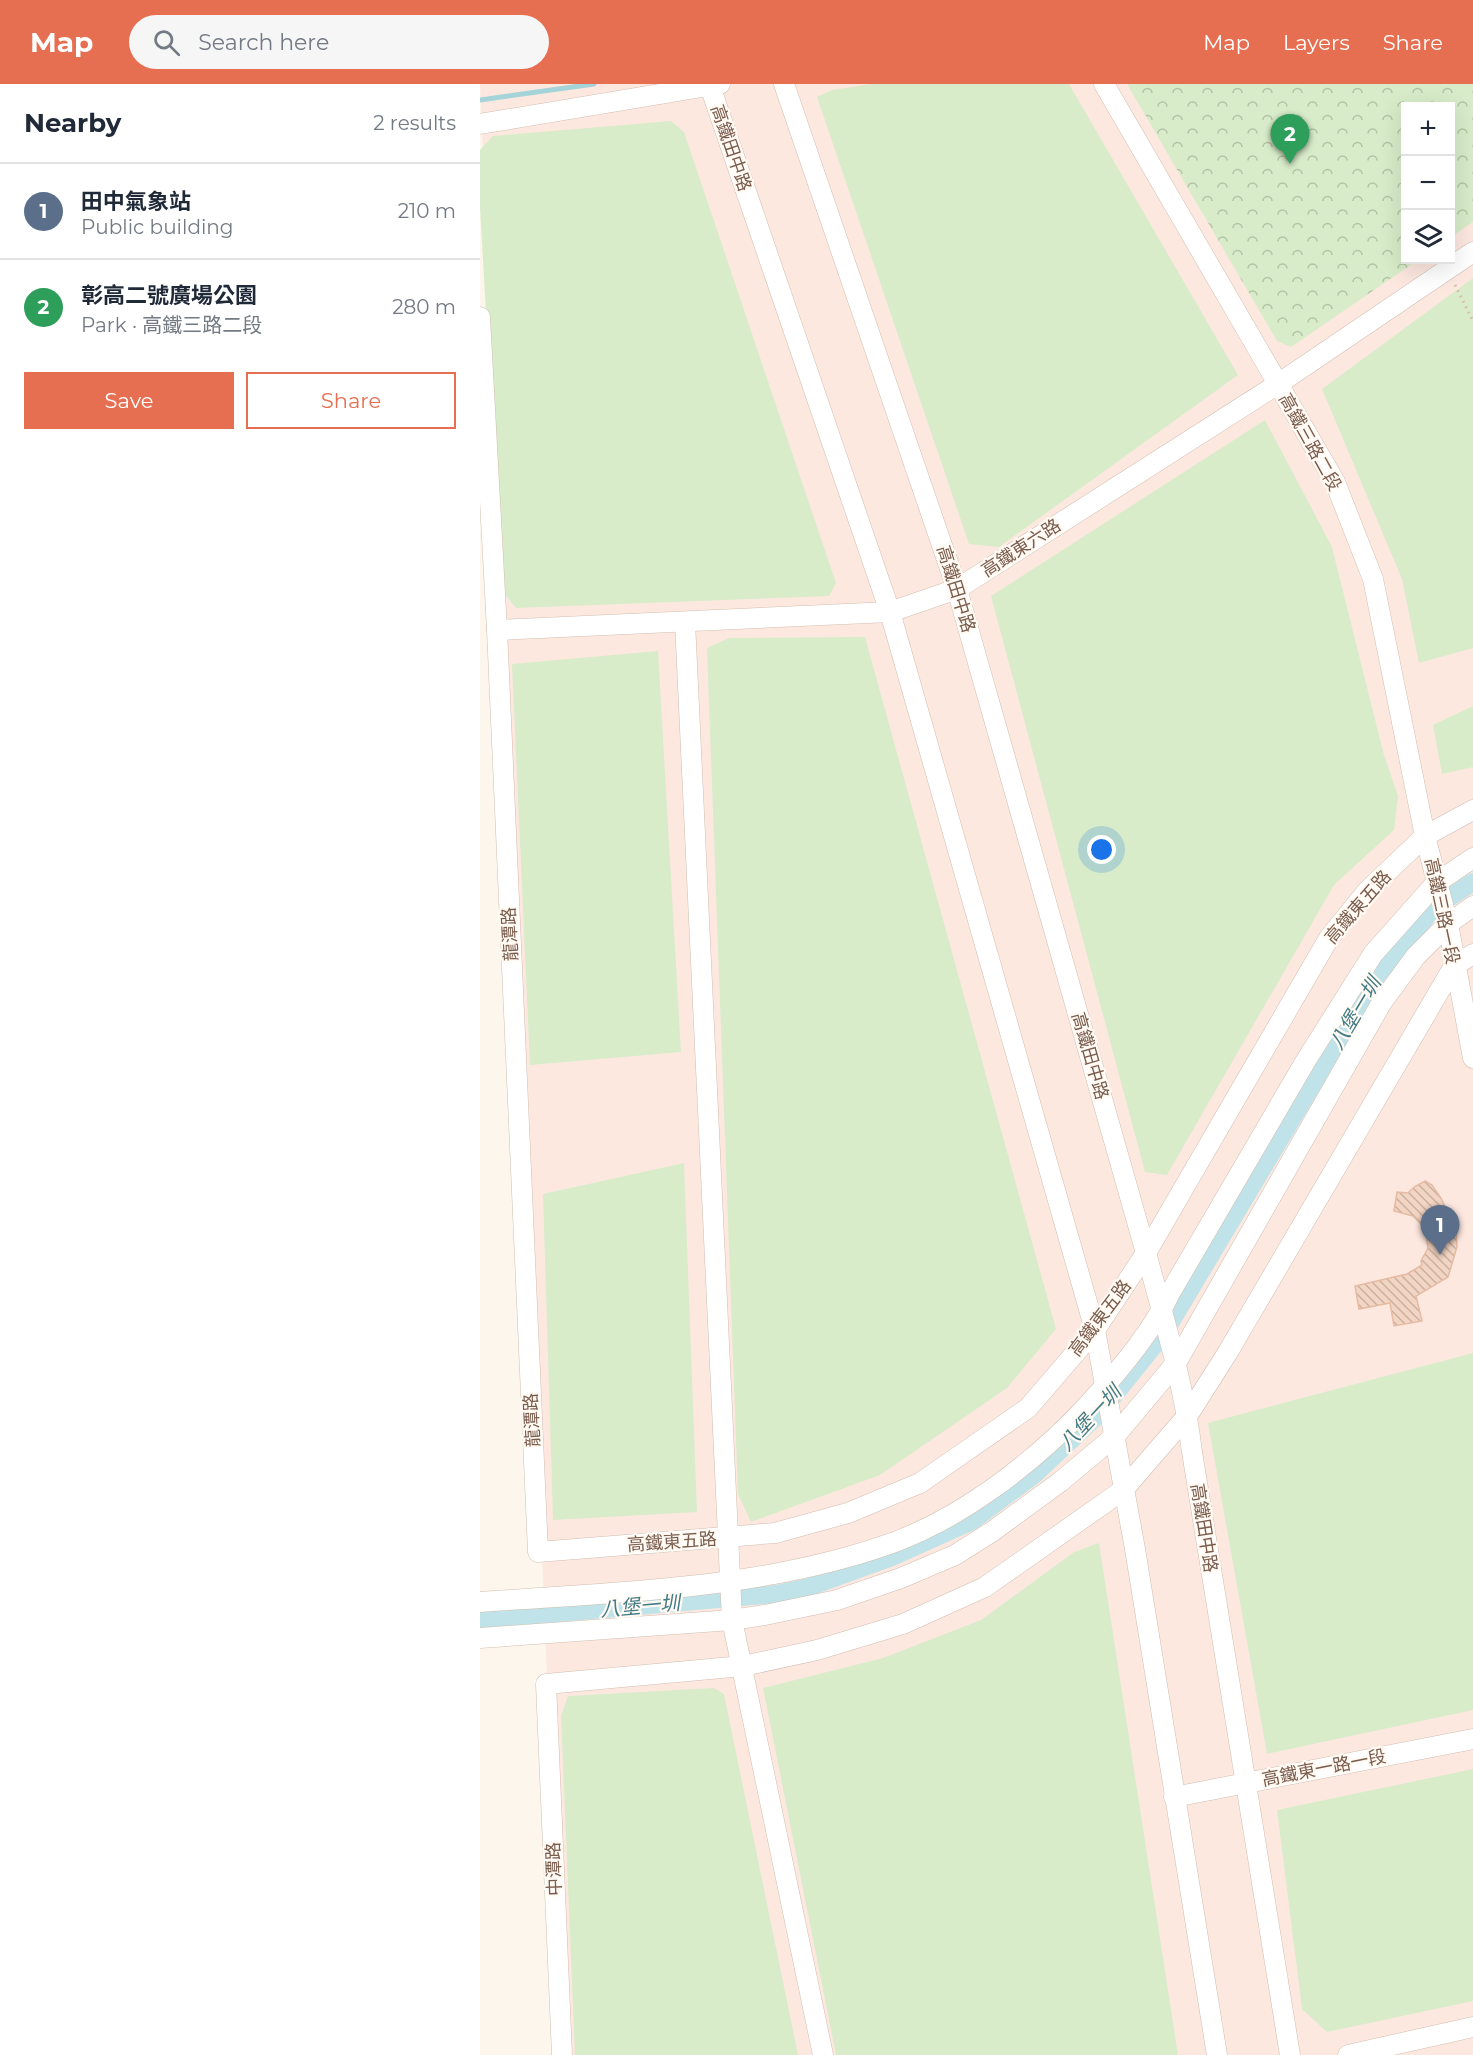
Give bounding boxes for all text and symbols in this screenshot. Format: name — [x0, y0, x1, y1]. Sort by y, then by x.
search box — [129, 15, 549, 69]
text: Map — [30, 25, 93, 59]
icon: search — [150, 26, 183, 59]
text: Search here — [198, 29, 329, 56]
text: Map — [1203, 30, 1250, 55]
text: Layers — [1283, 30, 1350, 55]
text: Share — [1383, 30, 1443, 55]
street label: 高鐵田中路 — [706, 102, 756, 194]
map controls — [1401, 102, 1455, 264]
button: + — [1401, 102, 1455, 156]
text: Nearby — [24, 107, 121, 139]
text: 2 results — [373, 111, 456, 135]
pin: 2 — [1270, 115, 1310, 164]
button: − — [1401, 156, 1455, 210]
text: 田中氣象站 — [81, 188, 191, 215]
text: 1 — [40, 199, 47, 223]
text: 210 m — [398, 199, 456, 223]
button: layers — [1401, 210, 1455, 264]
text: Public building — [81, 215, 234, 239]
text: 彰高二號廣場公園 — [81, 282, 257, 309]
text: 2 — [38, 295, 49, 319]
text: 280 m — [392, 295, 456, 319]
text: Park · 高鐵三路二段 — [81, 313, 262, 337]
button: Save — [24, 372, 234, 429]
button: Share — [246, 372, 456, 429]
street label: 高鐵三路二段 — [1274, 389, 1346, 495]
street label: 高鐵東六路 — [977, 514, 1065, 582]
street label: 高鐵田中路 — [932, 543, 980, 635]
your location — [1087, 835, 1116, 864]
street label: 高鐵三路一段 — [1420, 856, 1464, 966]
street label: 高鐵東五路 — [1320, 866, 1396, 948]
street label: 龍潭路 — [498, 906, 522, 962]
water label: 八堡一圳 — [1324, 970, 1387, 1053]
street label: 高鐵田中路 — [1067, 1010, 1113, 1102]
pin: 1 — [1420, 1206, 1460, 1255]
street label: 高鐵東五路 — [1064, 1275, 1136, 1361]
water label: 八堡一圳 — [1054, 1378, 1128, 1455]
street label: 龍潭路 — [520, 1392, 544, 1448]
street label: 高鐵田中路 — [1186, 1482, 1222, 1574]
street label: 高鐵東五路 — [626, 1528, 718, 1556]
water label: 八堡一圳 — [599, 1590, 684, 1621]
street label: 高鐵東一路一段 — [1260, 1745, 1388, 1791]
street label: 中潭路 — [542, 1842, 566, 1896]

